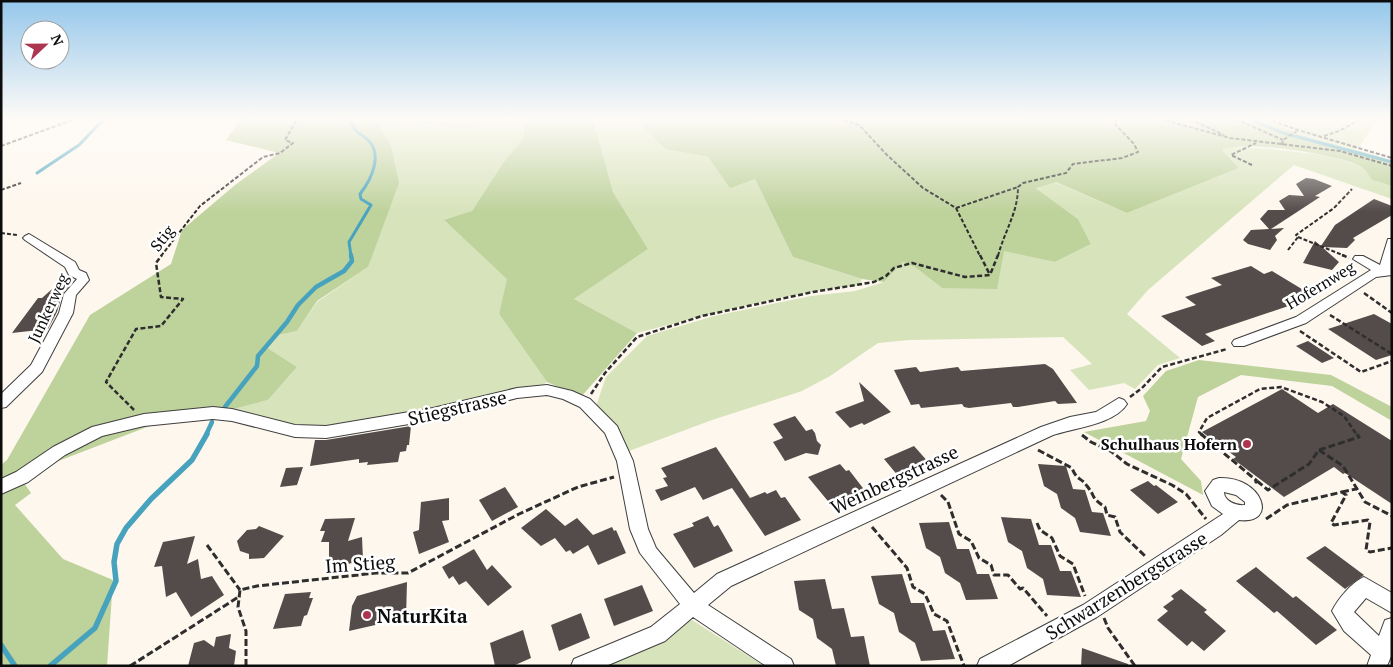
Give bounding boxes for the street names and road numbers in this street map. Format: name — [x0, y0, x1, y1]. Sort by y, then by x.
street label: Stig — [145, 220, 180, 256]
street label: Hofernweg — [1281, 255, 1359, 314]
street label: Junkerweg — [22, 269, 74, 346]
street label: Stiegstrasse — [405, 383, 509, 431]
street label: Weinbergstrasse — [826, 438, 962, 520]
street label: Schwarzenbergstrasse — [1040, 525, 1212, 645]
street label: Im Stieg — [324, 548, 397, 578]

